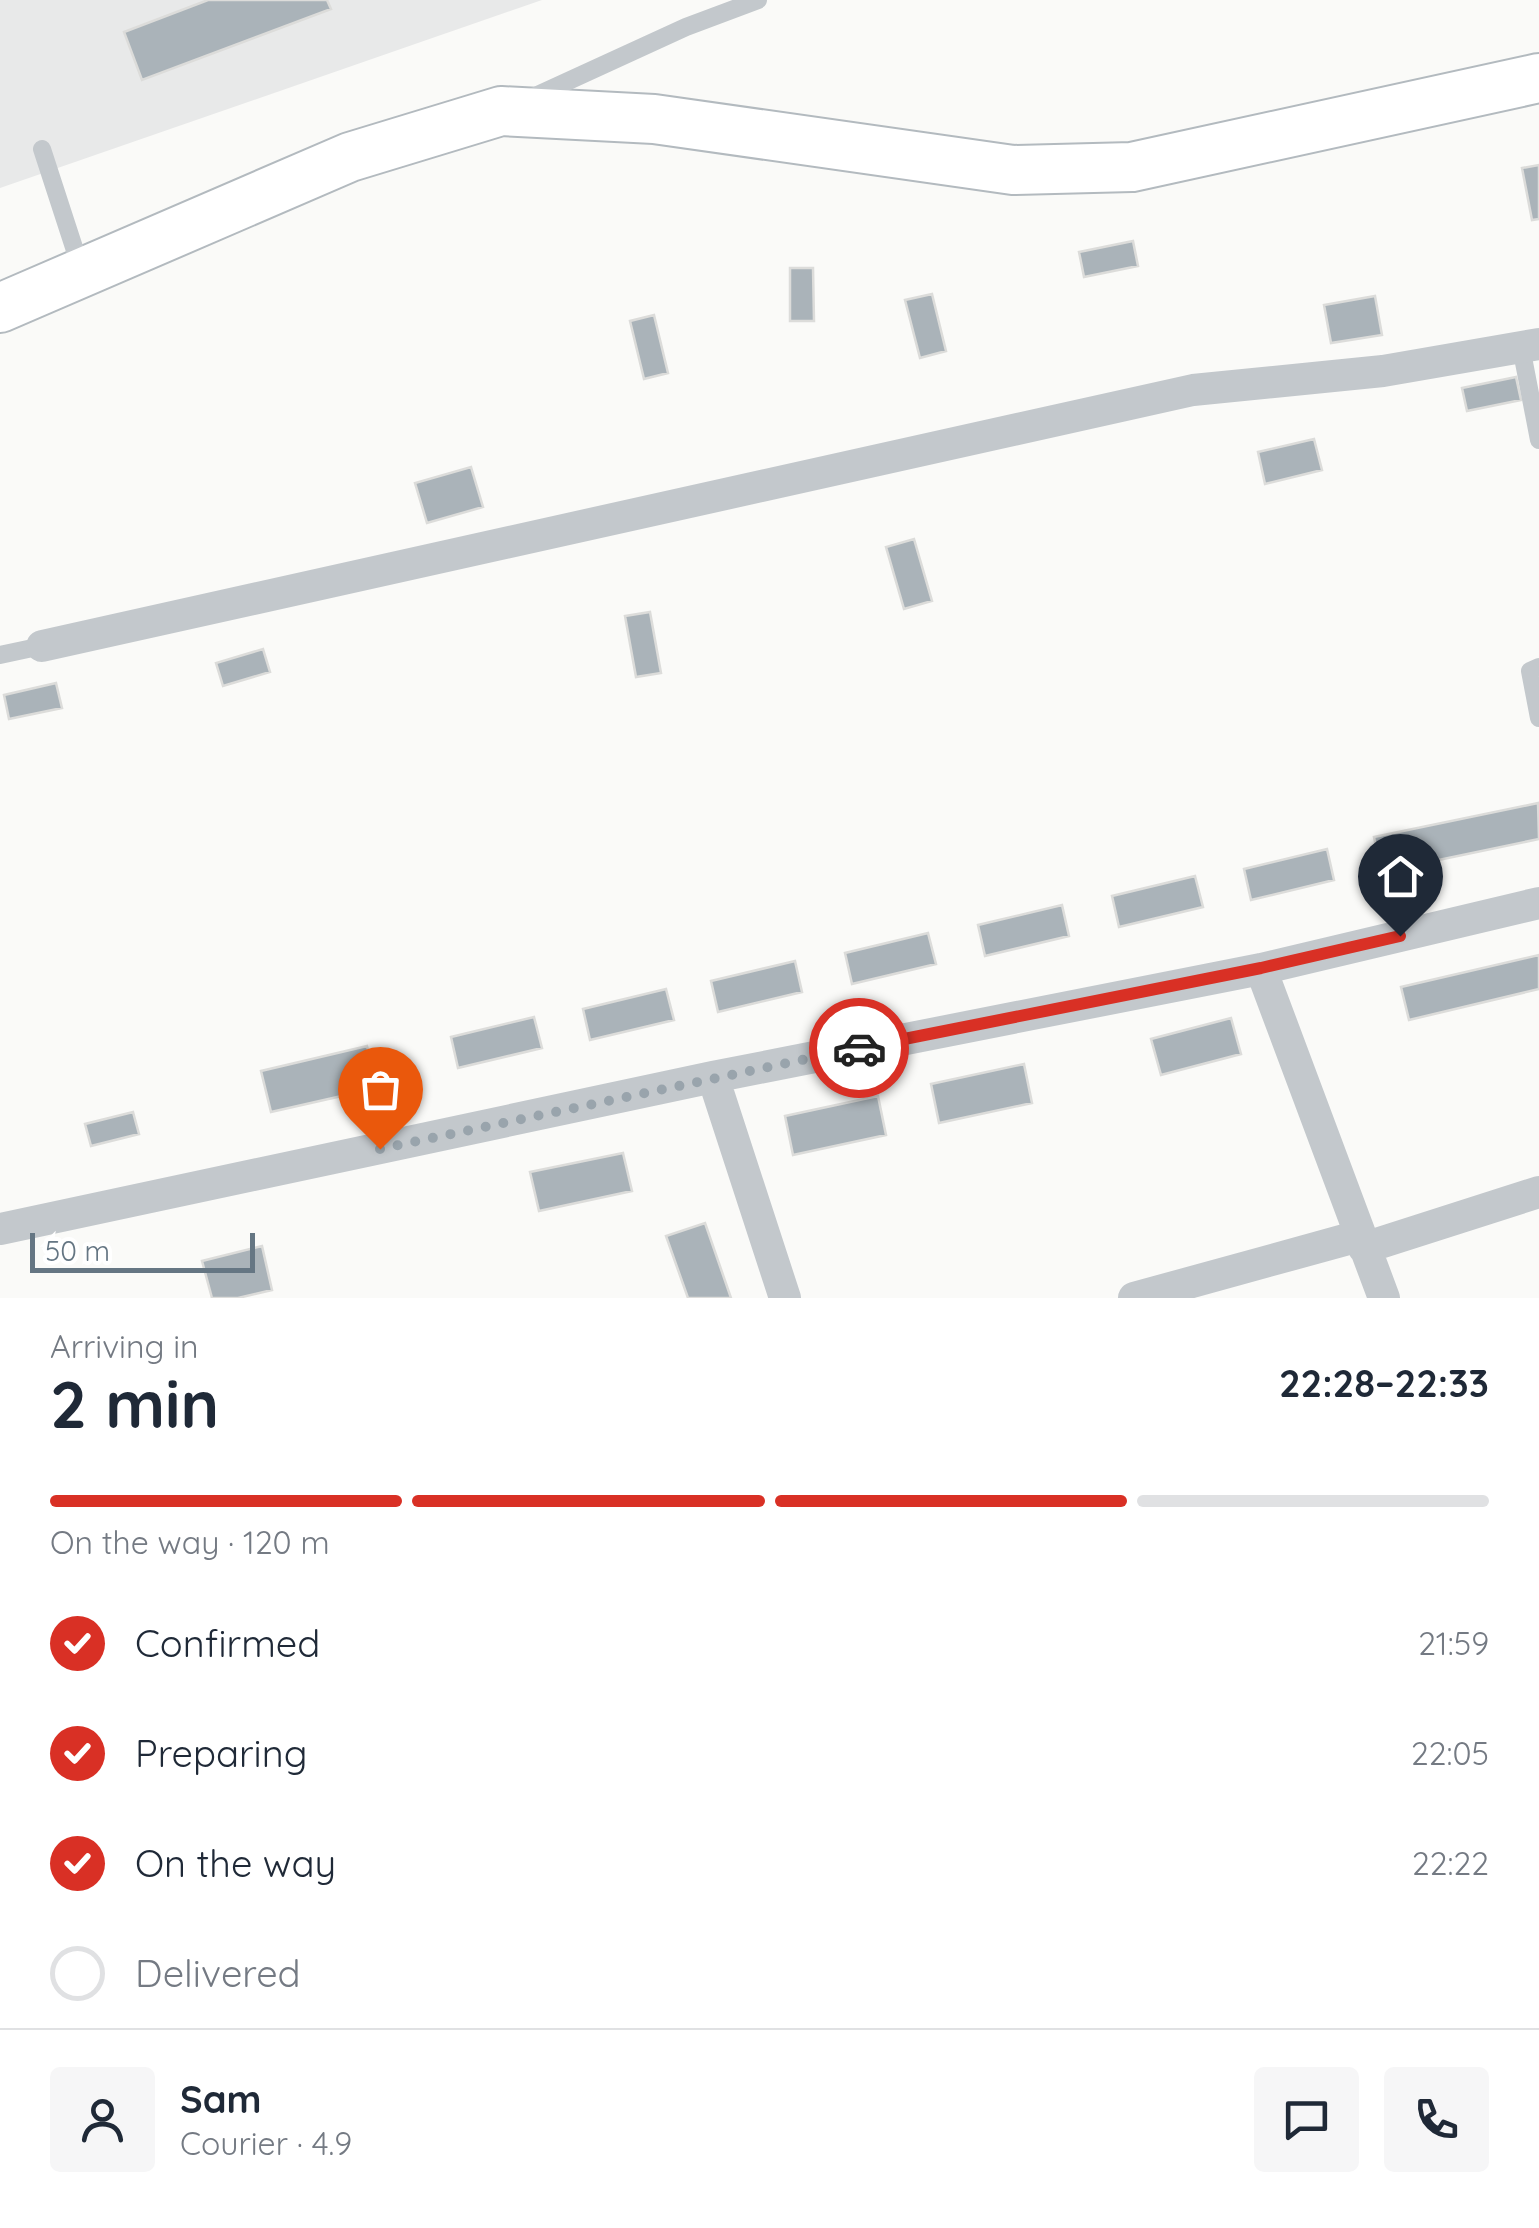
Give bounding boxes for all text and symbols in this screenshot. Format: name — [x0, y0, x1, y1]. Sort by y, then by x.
pin — [1358, 834, 1443, 937]
icon: home — [1373, 849, 1428, 904]
courier — [809, 998, 909, 1098]
icon: car — [832, 1021, 887, 1076]
pin — [338, 1047, 423, 1150]
icon: bag — [353, 1062, 408, 1117]
scale bar — [30, 1228, 255, 1272]
text: 50 m — [45, 1233, 110, 1268]
text: Arriving in — [50, 1326, 199, 1366]
text: 22:28–22:33 — [1279, 1359, 1489, 1407]
text: 2 min — [50, 1363, 219, 1444]
text: On the way · 120 m — [50, 1522, 330, 1562]
icon: check — [50, 1616, 105, 1671]
text: Confirmed — [135, 1619, 320, 1667]
text: 21:59 — [1418, 1623, 1489, 1663]
icon: check — [50, 1726, 105, 1781]
text: Preparing — [135, 1729, 307, 1777]
text: 22:05 — [1411, 1733, 1489, 1773]
icon: check — [50, 1836, 105, 1891]
text: On the way — [135, 1839, 336, 1887]
text: 22:22 — [1412, 1843, 1489, 1883]
text: Delivered — [135, 1949, 301, 1997]
button: person — [50, 2067, 155, 2172]
button: chat — [1254, 2067, 1359, 2172]
button: phone — [1384, 2067, 1489, 2172]
text: Sam — [180, 2075, 262, 2123]
text: Courier · 4.9 — [180, 2123, 352, 2163]

